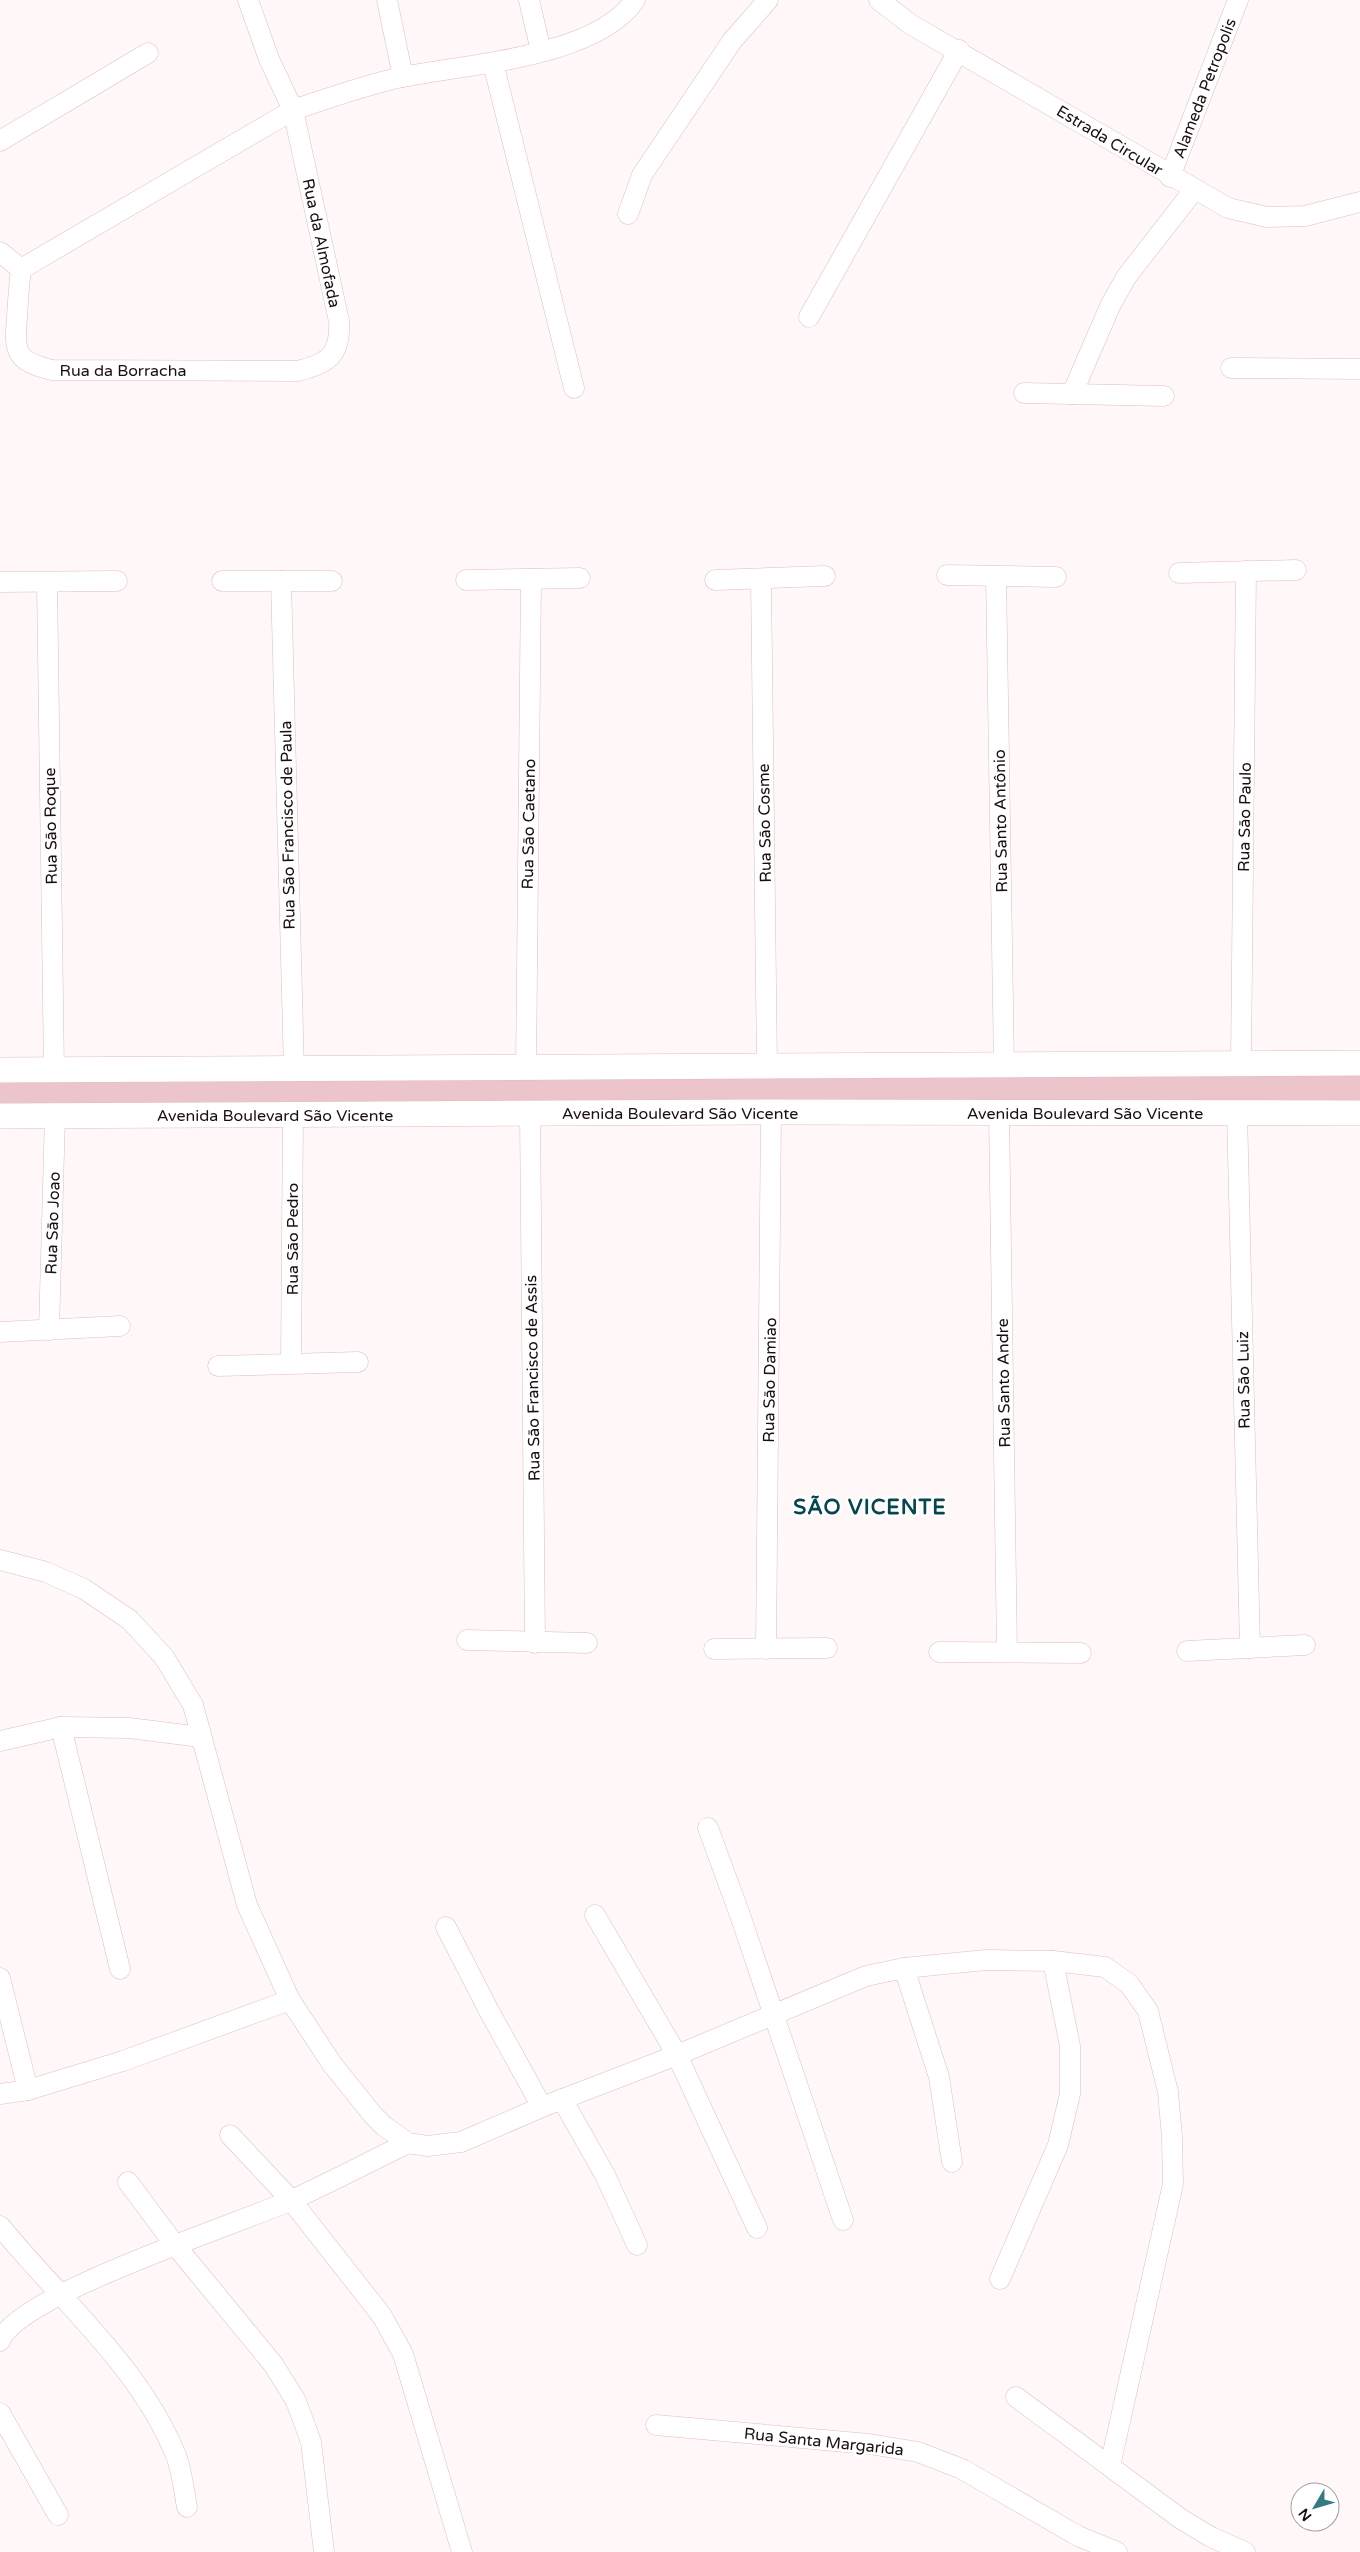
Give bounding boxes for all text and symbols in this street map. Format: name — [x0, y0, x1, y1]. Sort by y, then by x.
street label: Alameda Petropolis — [1169, 15, 1241, 161]
street label: Estrada Circular — [1053, 101, 1167, 181]
street label: Rua da Almofada — [298, 177, 344, 310]
street label: Rua da Borracha — [60, 361, 186, 381]
street label: Rua Sāo Francisco de Paula — [276, 720, 300, 930]
street label: Rua Santo Antônio — [990, 749, 1012, 893]
street label: Rua Sāo Caetano — [518, 758, 540, 890]
street label: Rua Sāo Paulo — [1234, 762, 1256, 872]
street label: Rua Sāo Cosme — [754, 763, 776, 883]
street label: Rua Sāo Roque — [40, 767, 62, 885]
street label: Avenida Boulevard São Vicente — [562, 1104, 798, 1124]
street label: Avenida Boulevard São Vicente — [967, 1104, 1203, 1124]
street label: Avenida Boulevard São Vicente — [157, 1106, 393, 1126]
street label: Rua Sāo Joao — [41, 1171, 65, 1275]
street label: Rua Sāo Pedro — [283, 1183, 303, 1295]
street label: Rua Sāo Francisco de Assis — [521, 1275, 545, 1481]
street label: Rua Sāo Damiao — [759, 1317, 781, 1443]
street label: Rua Santo Andre — [993, 1318, 1015, 1448]
street label: Rua Sāo Luiz — [1233, 1331, 1255, 1429]
district label: SÃO VICENTE — [793, 1495, 947, 1520]
street label: Rua Santa Margarida — [743, 2424, 905, 2460]
north arrow — [1290, 2482, 1340, 2532]
text: N — [1295, 2505, 1315, 2524]

